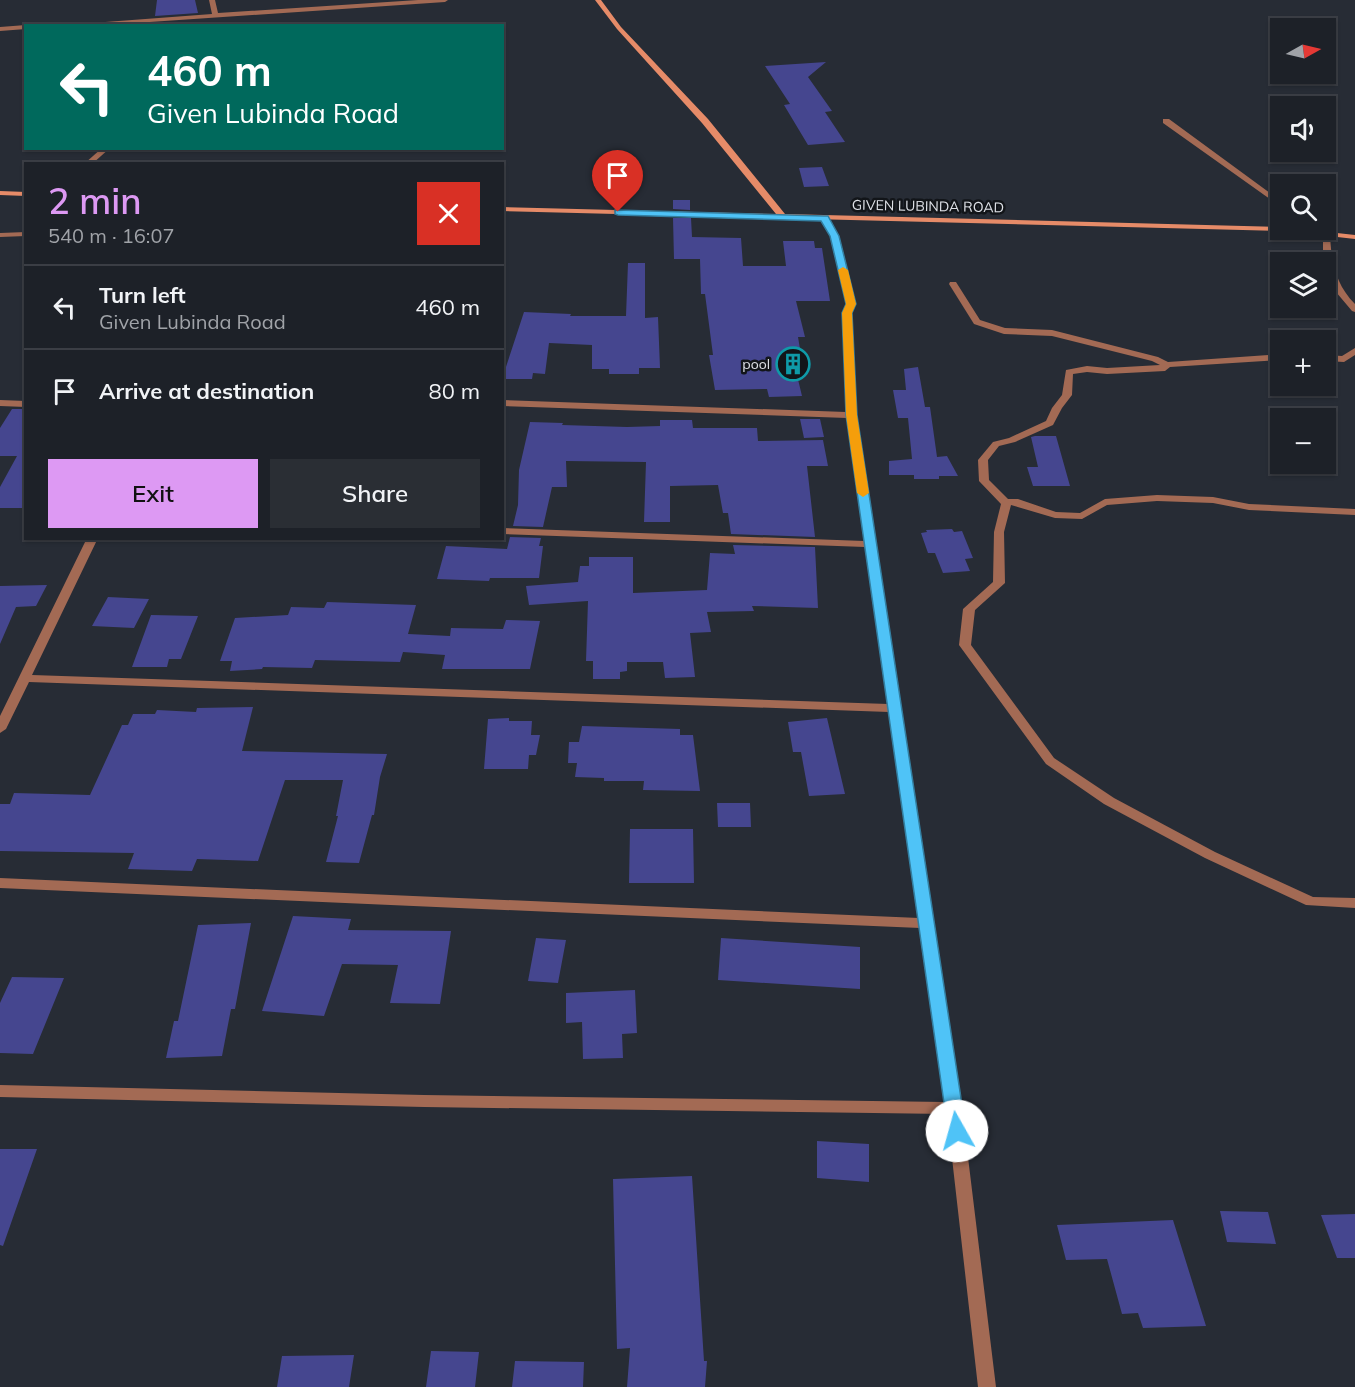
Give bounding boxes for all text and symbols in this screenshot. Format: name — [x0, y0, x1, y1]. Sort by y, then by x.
north arrow — [1270, 18, 1336, 84]
map controls — [1270, 18, 1336, 474]
text: 460 m — [147, 44, 272, 97]
icon: left — [48, 48, 126, 126]
text: Given Lubinda Road — [147, 96, 399, 130]
button: sound — [1270, 96, 1336, 162]
pin — [592, 150, 643, 212]
icon: arrive — [601, 159, 634, 192]
button: search — [1270, 174, 1336, 240]
text: 2 min — [48, 178, 142, 223]
button: close — [417, 182, 480, 245]
street label: GIVEN LUBINDA ROAD — [852, 196, 1004, 216]
text: 540 m · 16:07 — [48, 223, 174, 248]
button: layers — [1270, 252, 1336, 318]
text: Turn left — [99, 281, 186, 309]
icon: left — [48, 291, 81, 324]
text: 460 m — [415, 293, 480, 321]
text: Given Lubinda Road — [99, 309, 286, 334]
button: + — [1270, 330, 1336, 396]
building icon: pool — [775, 346, 811, 382]
place label: pool — [742, 355, 770, 373]
icon: arrive — [48, 375, 81, 408]
text: Arrive at destination — [99, 377, 314, 405]
text: 80 m — [429, 377, 480, 405]
button: − — [1270, 408, 1336, 474]
button: Exit — [48, 459, 258, 528]
button: Share — [270, 459, 480, 528]
position arrow — [925, 1099, 989, 1163]

